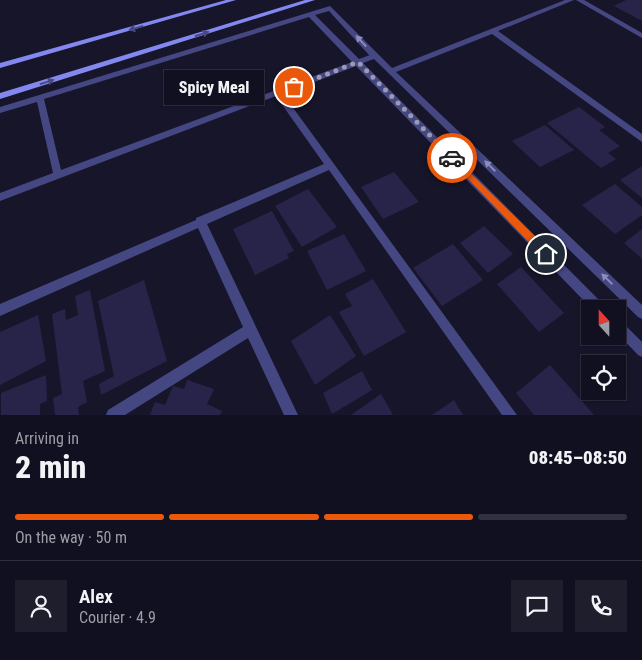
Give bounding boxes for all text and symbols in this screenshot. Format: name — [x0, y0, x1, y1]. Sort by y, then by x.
one-way arrow — [128, 24, 143, 32]
one-way arrow — [195, 30, 210, 38]
one-way arrow — [355, 35, 367, 47]
pin — [273, 66, 315, 108]
callout: Spicy Meal — [164, 70, 264, 104]
icon: bag — [280, 73, 308, 101]
one-way arrow — [39, 77, 54, 85]
text: Spicy Meal — [179, 78, 249, 97]
courier — [427, 133, 477, 183]
icon: car — [438, 144, 466, 172]
one-way arrow — [484, 160, 496, 172]
pin — [525, 233, 567, 275]
icon: home — [532, 240, 560, 268]
one-way arrow — [601, 273, 613, 285]
north arrow — [581, 300, 626, 345]
map controls — [581, 300, 626, 400]
button: locate — [581, 355, 626, 400]
text: Arriving in — [15, 429, 79, 448]
text: 08:45–08:50 — [529, 446, 627, 469]
text: 2 min — [15, 448, 86, 486]
text: On the way · 50 m — [15, 528, 127, 547]
button: person — [15, 580, 67, 632]
button: chat — [511, 580, 563, 632]
button: phone — [575, 580, 627, 632]
text: Alex — [79, 585, 113, 608]
text: Courier · 4.9 — [79, 608, 156, 627]

